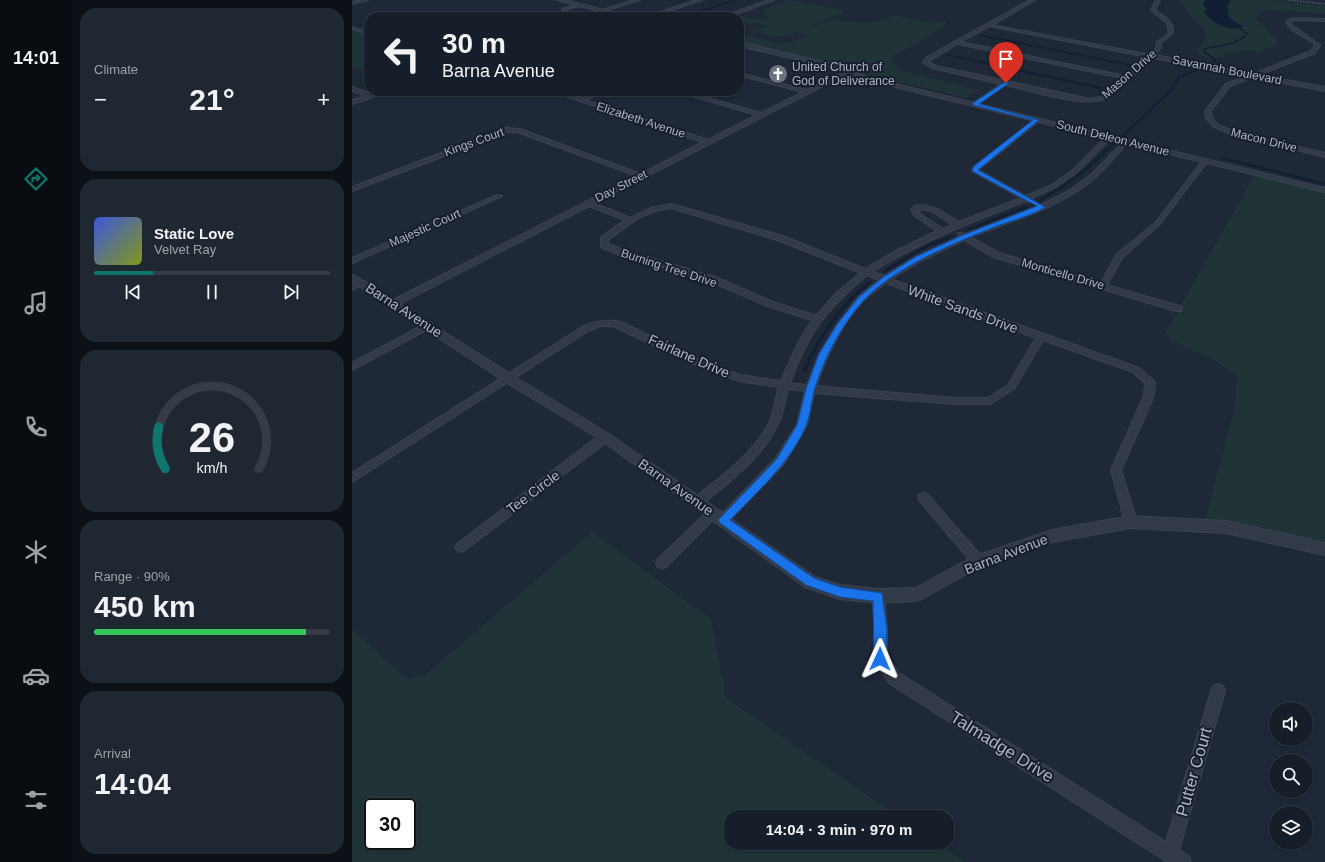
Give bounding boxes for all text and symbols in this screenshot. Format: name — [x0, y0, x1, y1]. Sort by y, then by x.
icon: left — [376, 28, 428, 80]
text: 30 m — [442, 28, 506, 59]
pin — [989, 42, 1023, 83]
street label: Mason Drive — [1099, 46, 1159, 101]
text: 14:01 — [13, 48, 59, 68]
icon: arrive — [995, 48, 1017, 70]
street label: Savannah Boulevard — [1171, 52, 1283, 88]
place label: United Church of God of Deliverance — [792, 60, 895, 88]
text: Barna Avenue — [442, 61, 555, 81]
text: Climate — [94, 62, 138, 77]
church icon: United Church of God of Deliverance — [767, 63, 789, 85]
text: 21° — [189, 83, 235, 116]
text: − — [94, 87, 107, 112]
text: + — [317, 87, 330, 112]
street label: Elizabeth Avenue — [595, 99, 687, 141]
street label: South Deleon Avenue — [1055, 117, 1171, 159]
street label: Kings Court — [442, 124, 506, 159]
street label: Macon Drive — [1230, 125, 1299, 155]
icon: directions — [22, 165, 50, 193]
street label: Day Street — [593, 167, 650, 205]
street label: Majestic Court — [387, 206, 463, 250]
text: Static Love — [154, 225, 234, 242]
text: Velvet Ray — [154, 242, 216, 257]
street label: Burning Tree Drive — [619, 246, 719, 290]
street label: Monticello Drive — [1020, 256, 1106, 293]
street label: Barna Avenue — [363, 279, 445, 341]
icon: previous — [122, 281, 144, 303]
icon: pause — [201, 281, 223, 303]
icon: next — [280, 281, 302, 303]
street label: White Sands Drive — [906, 282, 1020, 336]
icon: music — [22, 289, 50, 317]
street label: Fairlane Drive — [646, 331, 732, 381]
icon: phone — [22, 413, 50, 441]
text: 26 — [189, 414, 235, 461]
street label: Barna Avenue — [635, 455, 717, 519]
text: km/h — [197, 460, 228, 476]
street label: Tee Circle — [503, 467, 563, 517]
street label: Barna Avenue — [962, 531, 1050, 577]
icon: climate — [22, 538, 50, 566]
text: Range · 90% — [94, 569, 170, 584]
text: 450 km — [94, 590, 196, 623]
position arrow — [859, 638, 901, 680]
icon: car — [22, 662, 50, 690]
map controls — [1269, 702, 1313, 850]
button: sound — [1269, 702, 1313, 746]
street label: Talmadge Drive — [947, 708, 1057, 786]
street label: Putter Court — [1172, 725, 1216, 819]
text: Arrival — [94, 746, 131, 761]
button: search — [1269, 754, 1313, 798]
text: 14:04 — [94, 767, 171, 800]
icon: filters — [22, 786, 50, 814]
speed limit sign: 30 — [364, 798, 416, 850]
button: layers — [1269, 806, 1313, 850]
text: 14:04 · 3 min · 970 m — [766, 821, 912, 838]

